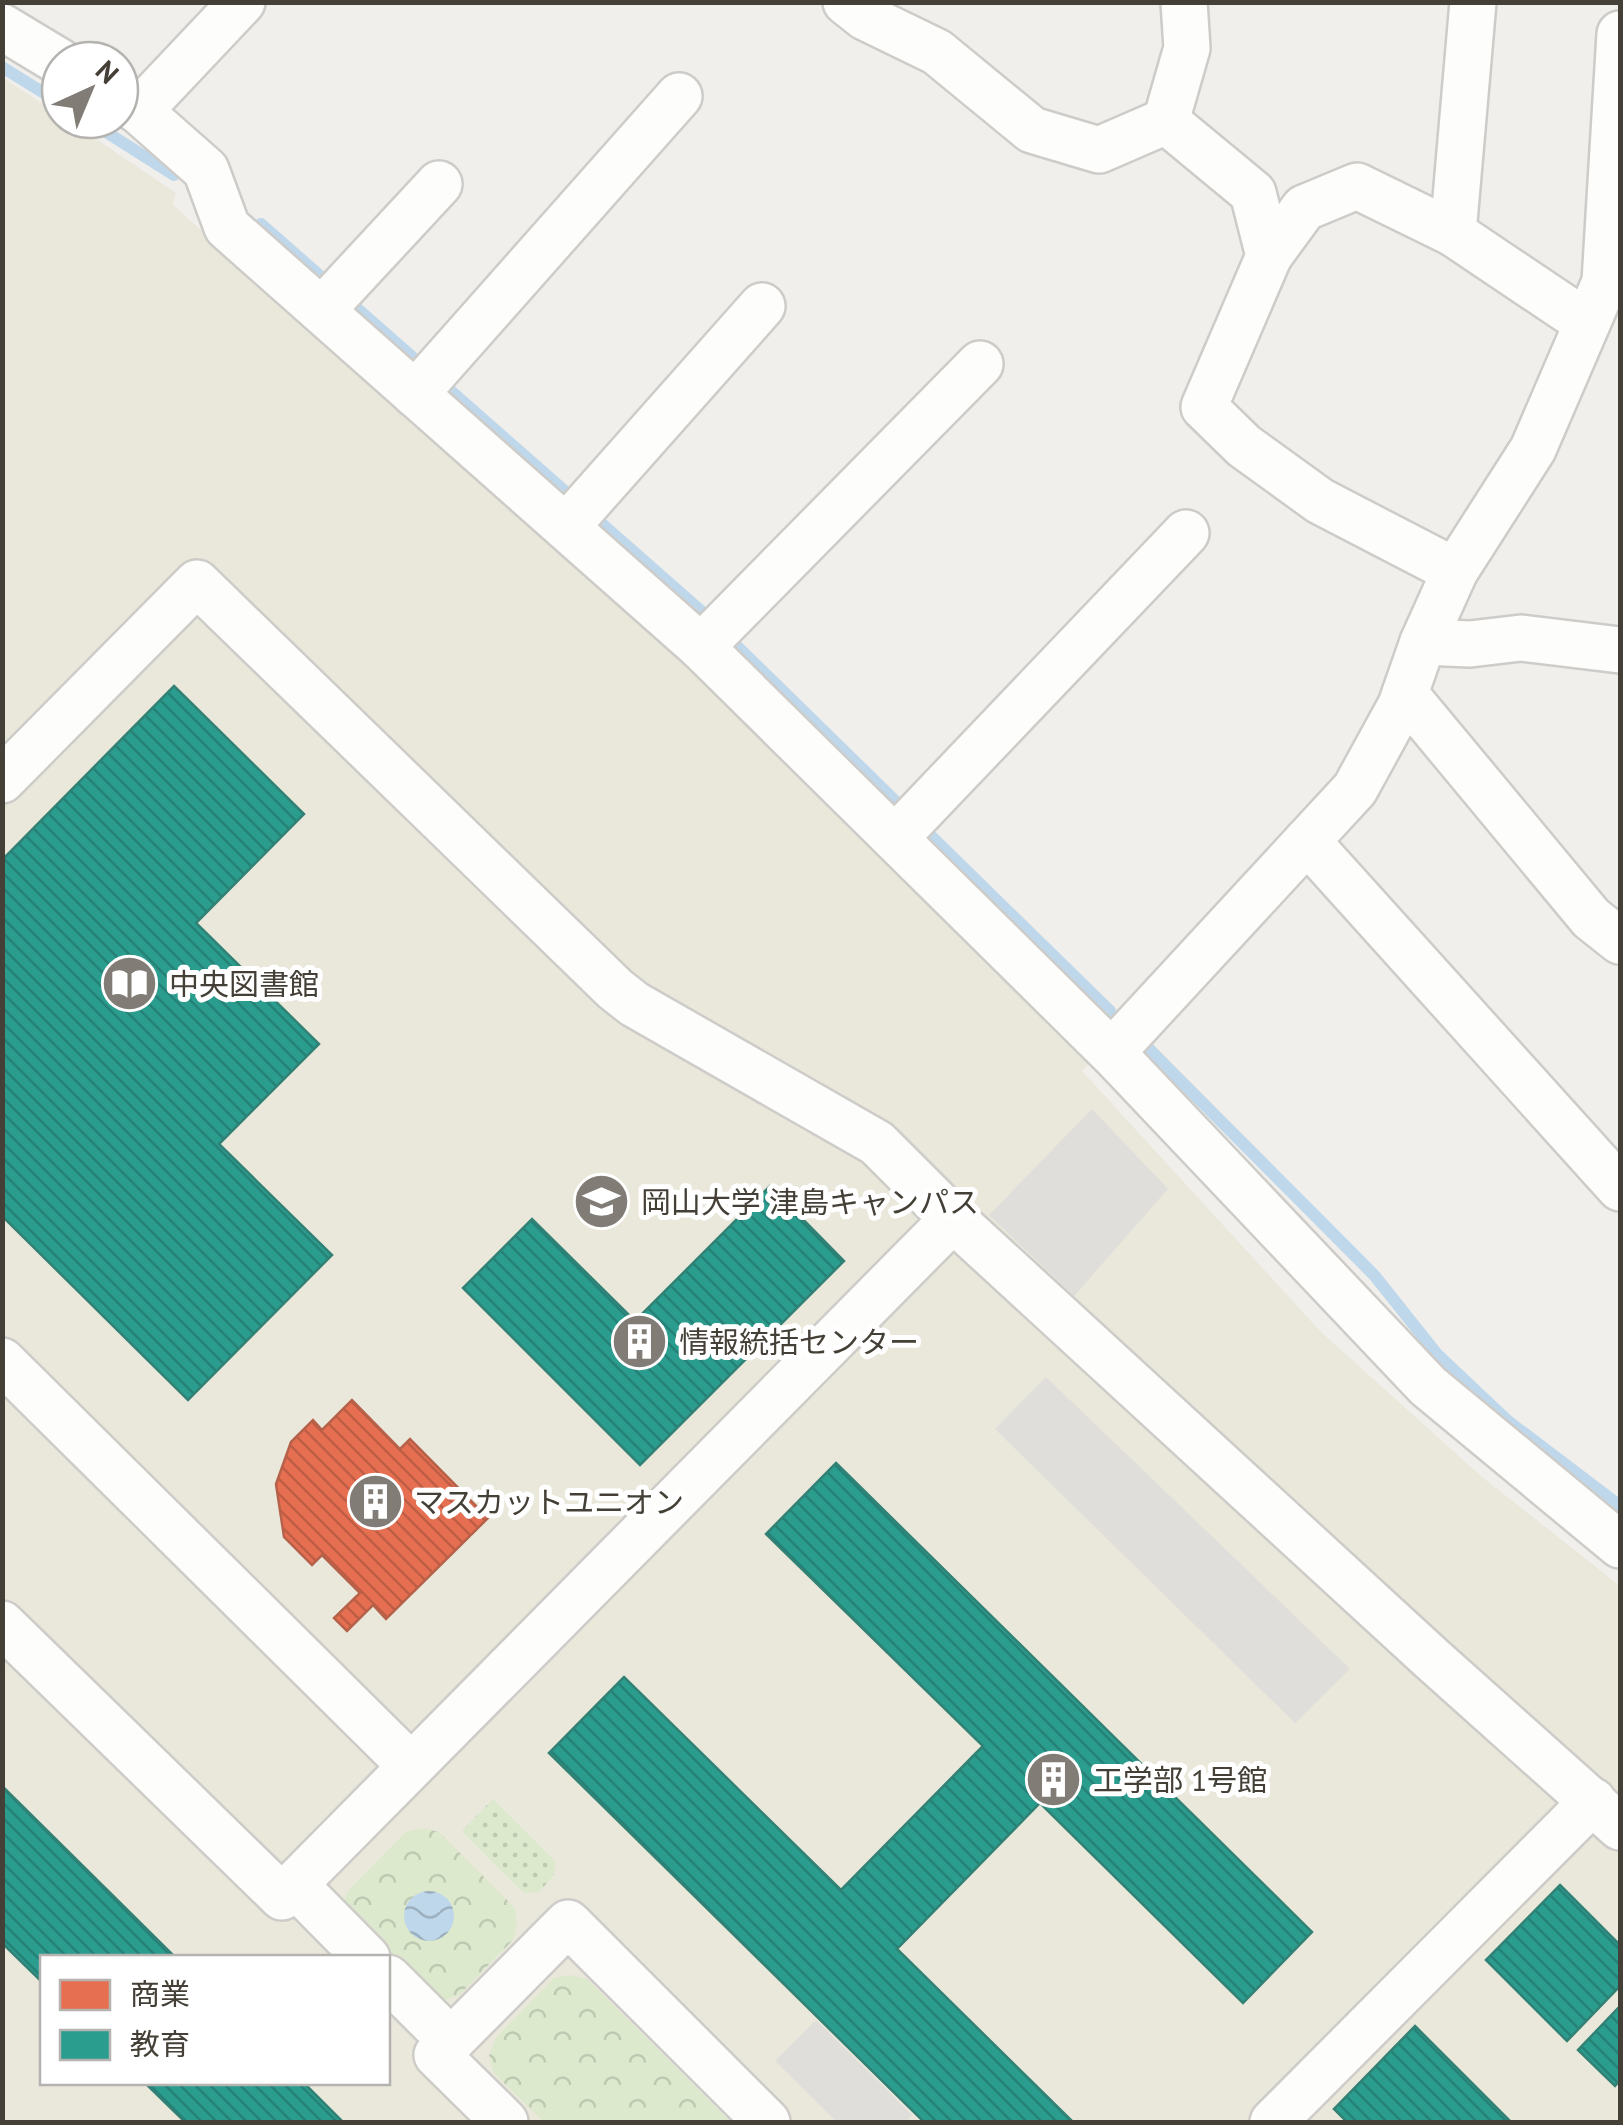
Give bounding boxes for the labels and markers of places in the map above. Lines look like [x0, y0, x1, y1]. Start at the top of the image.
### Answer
library icon: 中央図書館 [100, 953, 160, 1013]
place label: 中央図書館 [169, 964, 319, 1003]
school or university icon: 岡山大学 津島キャンパス [572, 1171, 632, 1231]
place label: 岡山大学 津島キャンパス [641, 1182, 979, 1221]
building icon: 情報統括センター [610, 1311, 670, 1371]
place label: 情報統括センター [679, 1322, 919, 1361]
building icon: マスカットユニオン [345, 1471, 405, 1531]
place label: マスカットユニオン [414, 1482, 684, 1521]
building icon: 工学部 1号館 [1024, 1749, 1084, 1809]
place label: 工学部 1号館 [1093, 1760, 1267, 1799]

